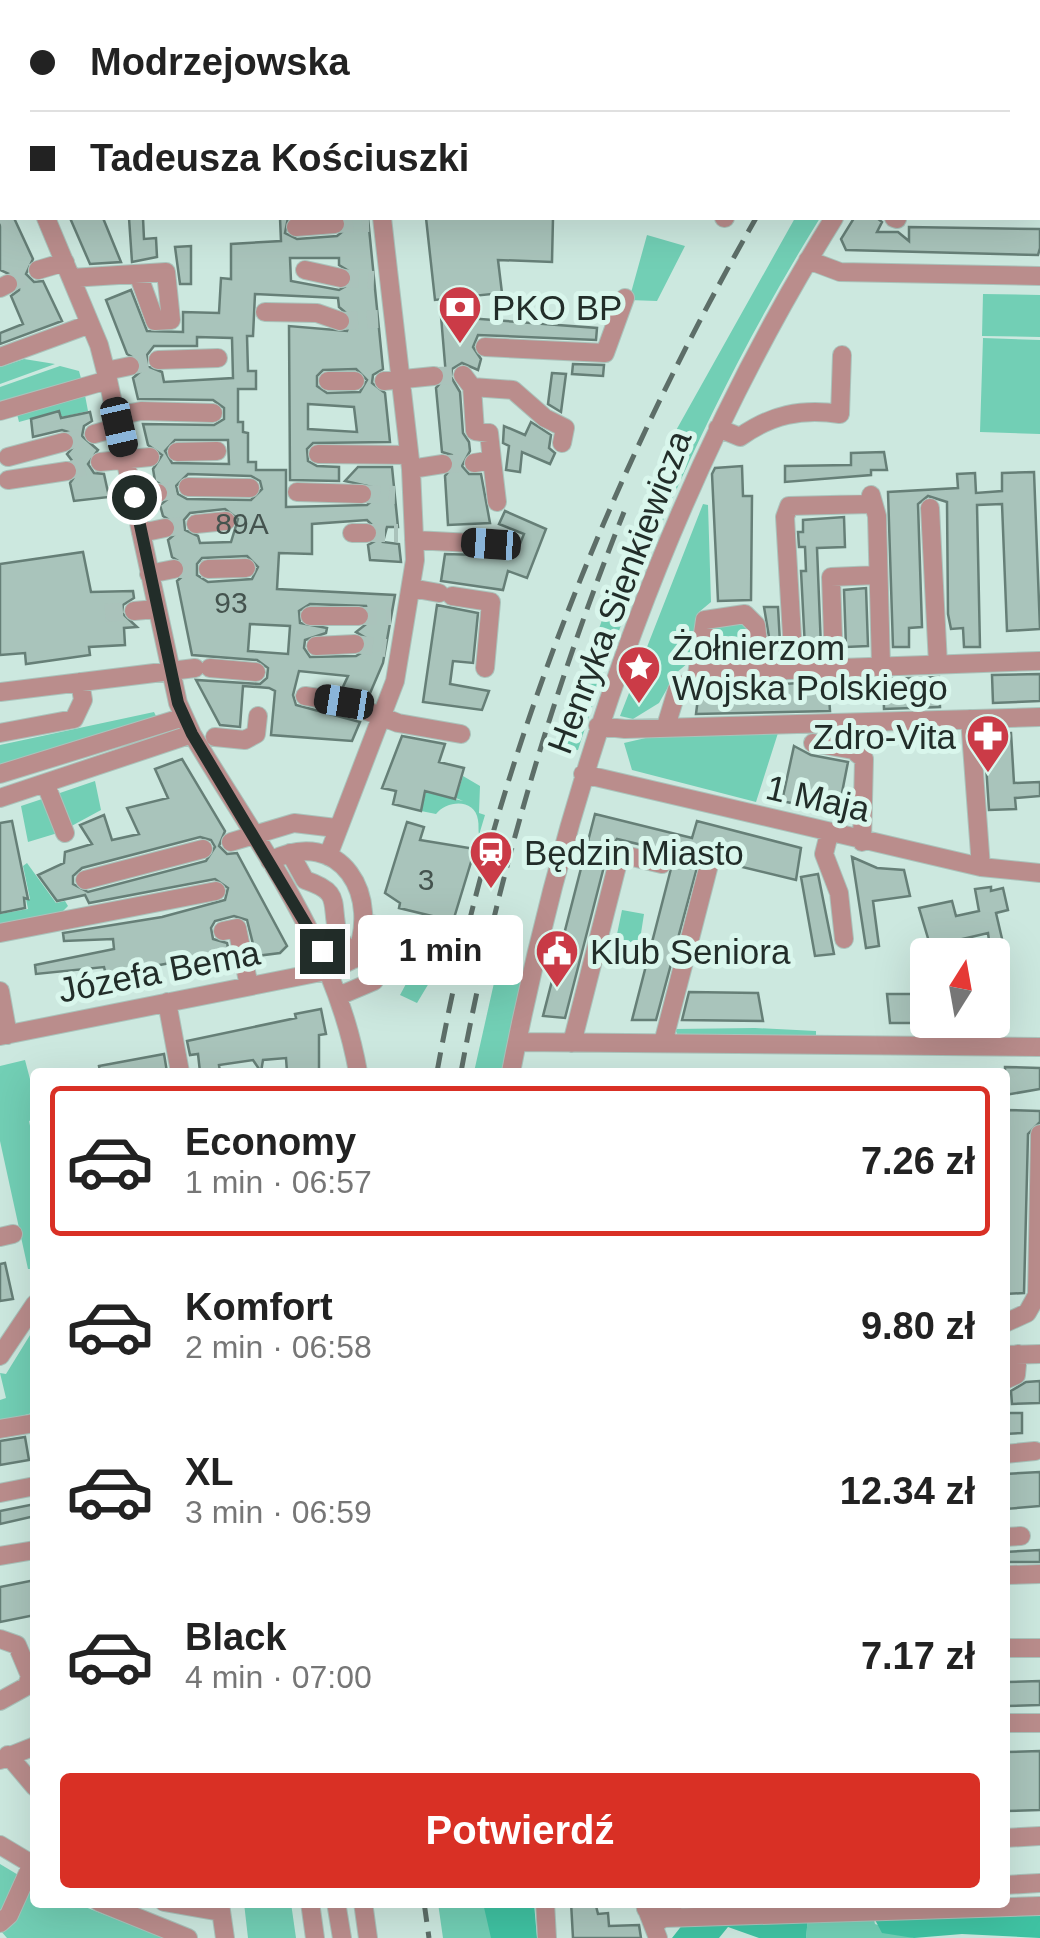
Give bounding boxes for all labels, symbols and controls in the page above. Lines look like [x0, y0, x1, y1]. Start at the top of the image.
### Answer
text: Modrzejowska [90, 41, 350, 83]
text: Tadeusza Kościuszki [90, 137, 469, 179]
bank icon: PKO BP [437, 284, 483, 345]
place label: PKO BP [492, 288, 622, 327]
car [98, 394, 140, 460]
street label: Henryka Sienkiewicza [539, 425, 699, 759]
route start [112, 475, 157, 520]
house number: 89A [215, 507, 269, 540]
car [460, 527, 522, 561]
house number: 93 [214, 586, 248, 619]
place label: Żołnierzom Wojska Polskiego [672, 628, 948, 707]
place icon: Żołnierzom Wojska Polskiego [616, 644, 662, 705]
car [312, 682, 376, 722]
pharmacy icon: Zdro-Vita [965, 713, 1011, 774]
place label: Zdro-Vita [813, 717, 957, 756]
street label: 1 Maja [762, 767, 874, 829]
station icon: Będzin Miasto [468, 829, 514, 890]
place label: Będzin Miasto [524, 833, 744, 872]
house number: 3 [418, 863, 434, 896]
callout: 1 min [357, 916, 522, 986]
public building icon: Klub Seniora [534, 928, 580, 989]
route end [300, 929, 345, 974]
street label: Józefa Bema [55, 932, 264, 1010]
text: 1 min [399, 932, 482, 968]
place label: Klub Seniora [590, 932, 791, 971]
north arrow [910, 938, 1010, 1038]
map controls [910, 938, 1010, 1038]
icon: car [65, 1116, 155, 1206]
text: Economy [185, 1121, 356, 1163]
text: 7.26 zł [861, 1140, 975, 1182]
text: 1 min · 06:57 [185, 1164, 372, 1200]
icon: car [65, 1281, 155, 1371]
text: Komfort [185, 1286, 333, 1328]
text: 9.80 zł [861, 1305, 975, 1347]
text: 2 min · 06:58 [185, 1329, 372, 1365]
icon: car [65, 1446, 155, 1536]
text: XL [185, 1451, 234, 1493]
text: 12.34 zł [840, 1470, 975, 1512]
text: 3 min · 06:59 [185, 1494, 372, 1530]
icon: car [65, 1611, 155, 1701]
text: Black [185, 1616, 286, 1658]
text: 7.17 zł [861, 1635, 975, 1677]
text: 4 min · 07:00 [185, 1659, 372, 1695]
button: Potwierdź [60, 1773, 980, 1888]

